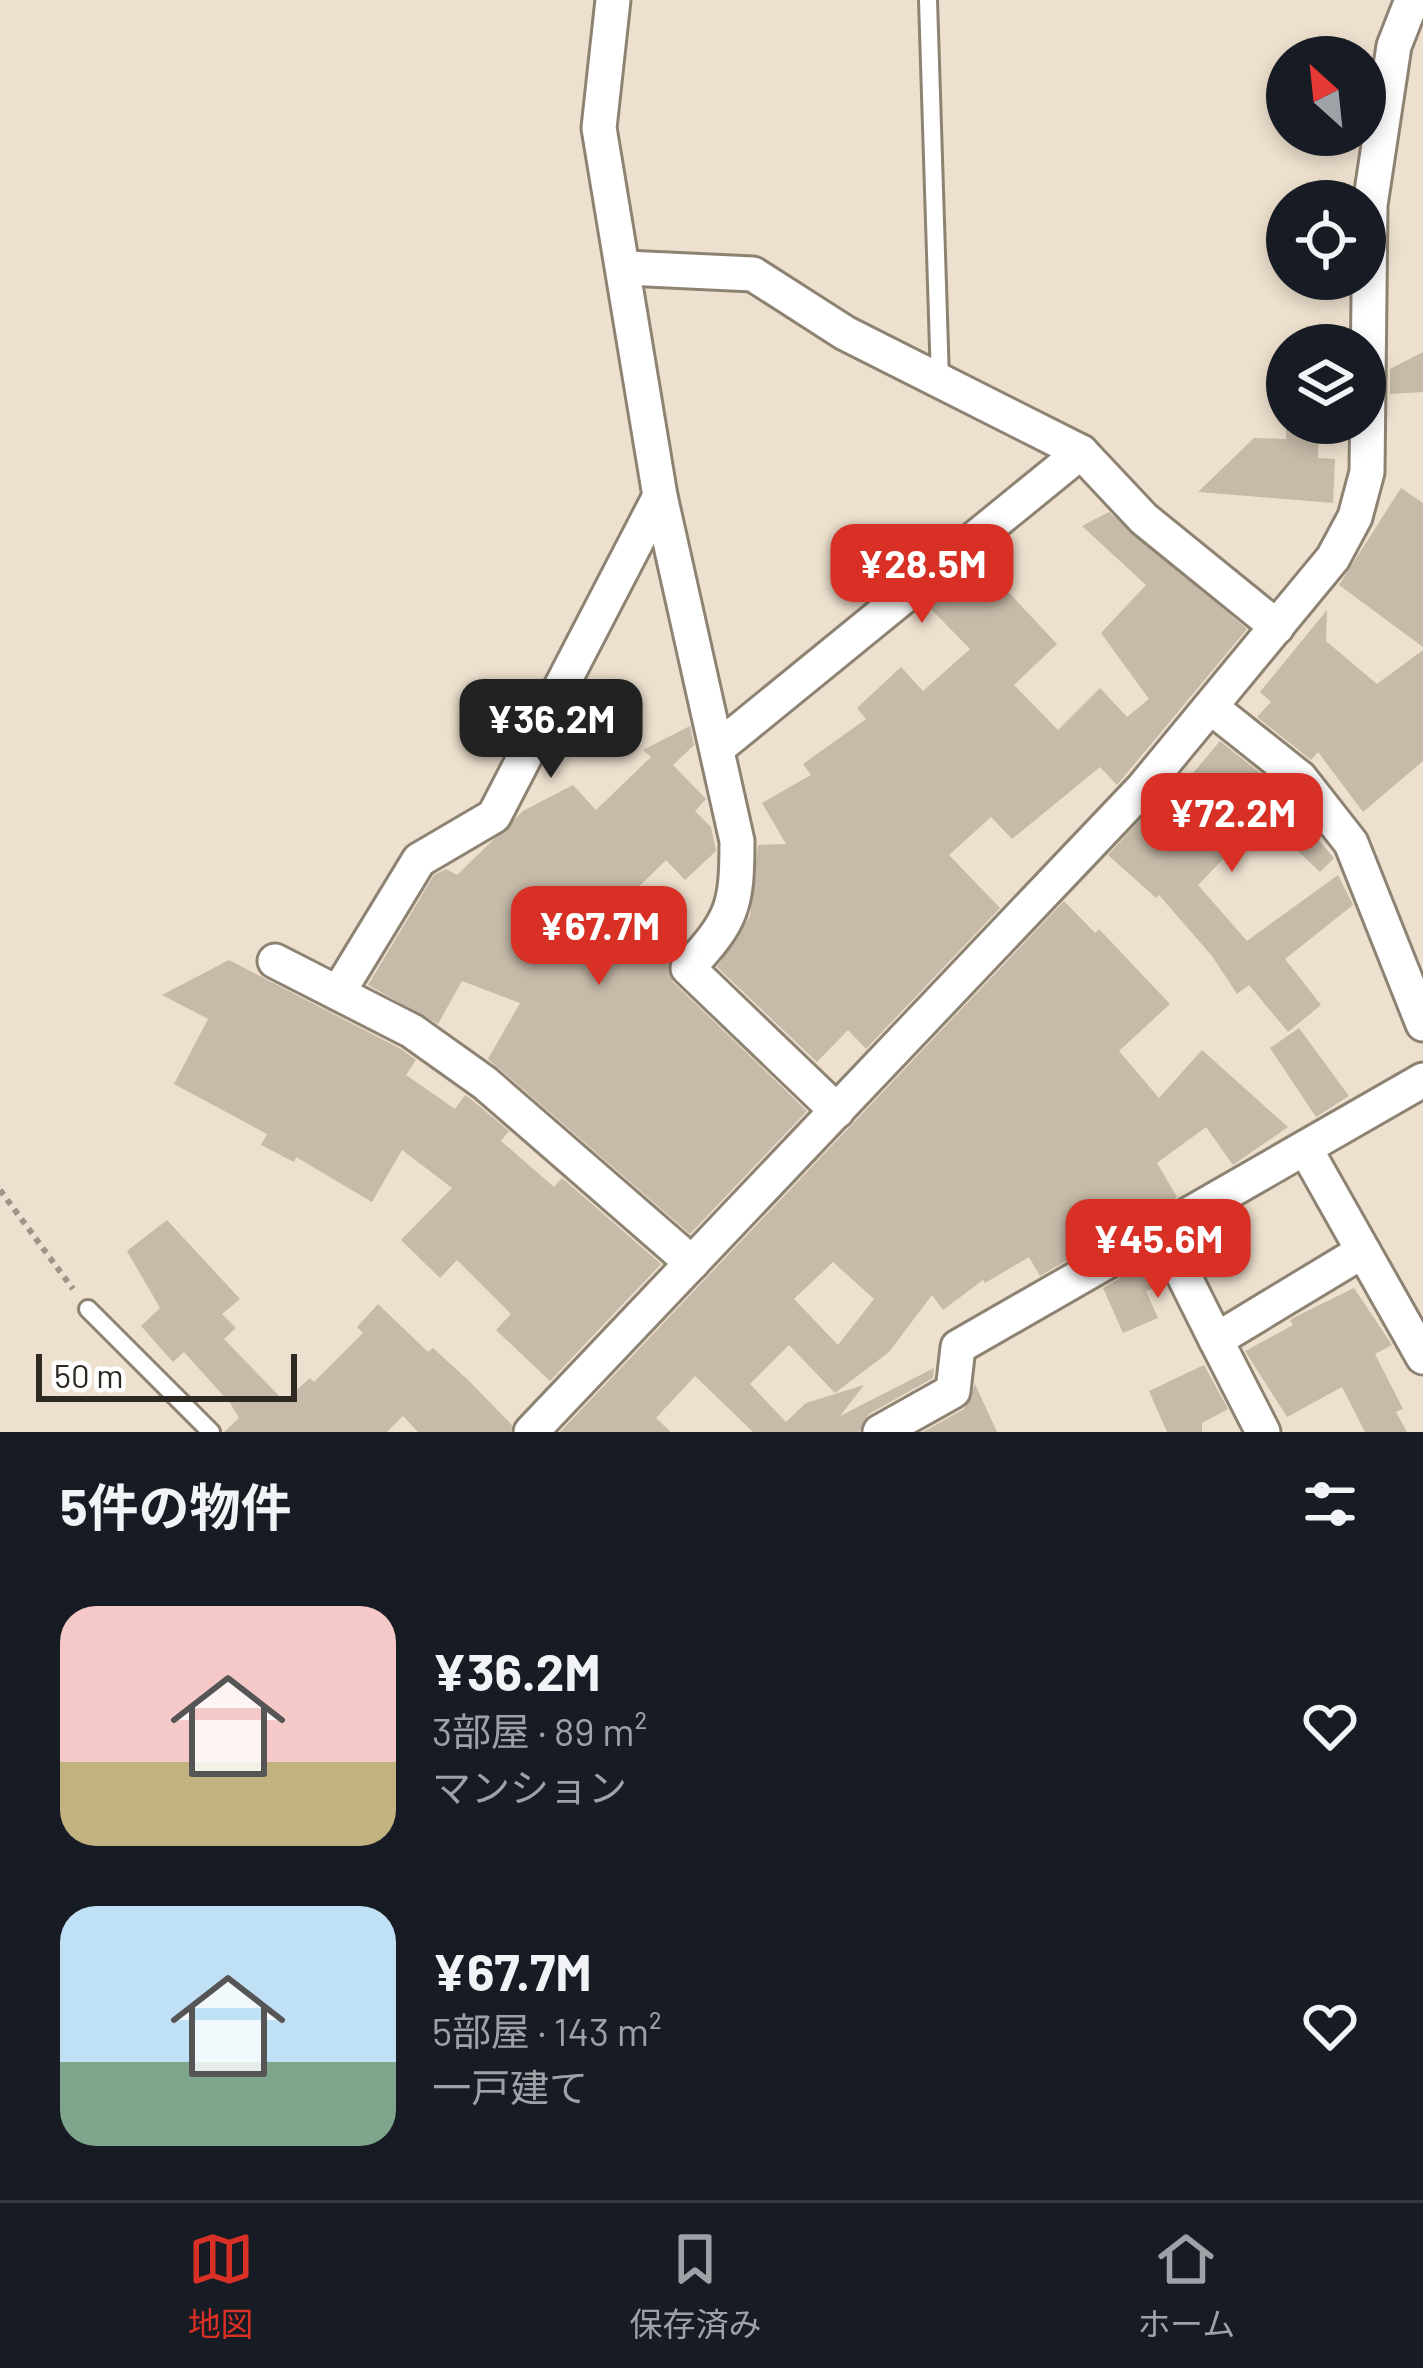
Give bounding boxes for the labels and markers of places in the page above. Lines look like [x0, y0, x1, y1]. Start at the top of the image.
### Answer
pin: ¥28.5M [824, 524, 1020, 626]
pin: ¥36.2M [453, 679, 649, 781]
pin: ¥72.2M [1134, 773, 1330, 875]
pin: ¥67.7M [501, 886, 697, 988]
pin: ¥45.6M [1060, 1199, 1256, 1301]

